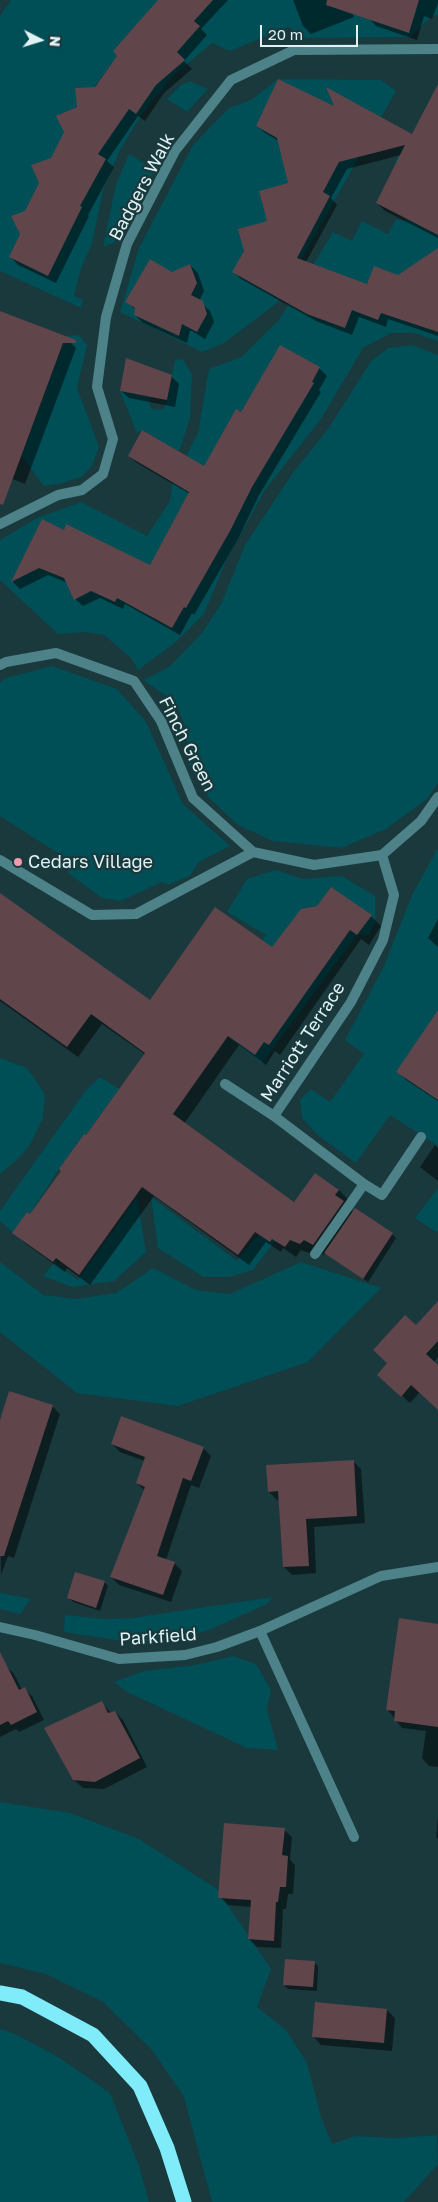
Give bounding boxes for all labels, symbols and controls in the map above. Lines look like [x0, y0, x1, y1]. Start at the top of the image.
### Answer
north arrow [15, 15, 65, 65]
scale bar [263, 15, 360, 47]
text: 20 m [268, 25, 303, 43]
text: N [47, 35, 64, 47]
street label: Badgers Walk [105, 130, 179, 244]
street label: Finch Green [154, 693, 220, 795]
place label: Cedars Village [28, 851, 153, 873]
marker: Cedars Village [12, 856, 24, 868]
street label: Marriott Terrace [256, 978, 350, 1106]
street label: Parkfield [119, 1624, 197, 1650]

